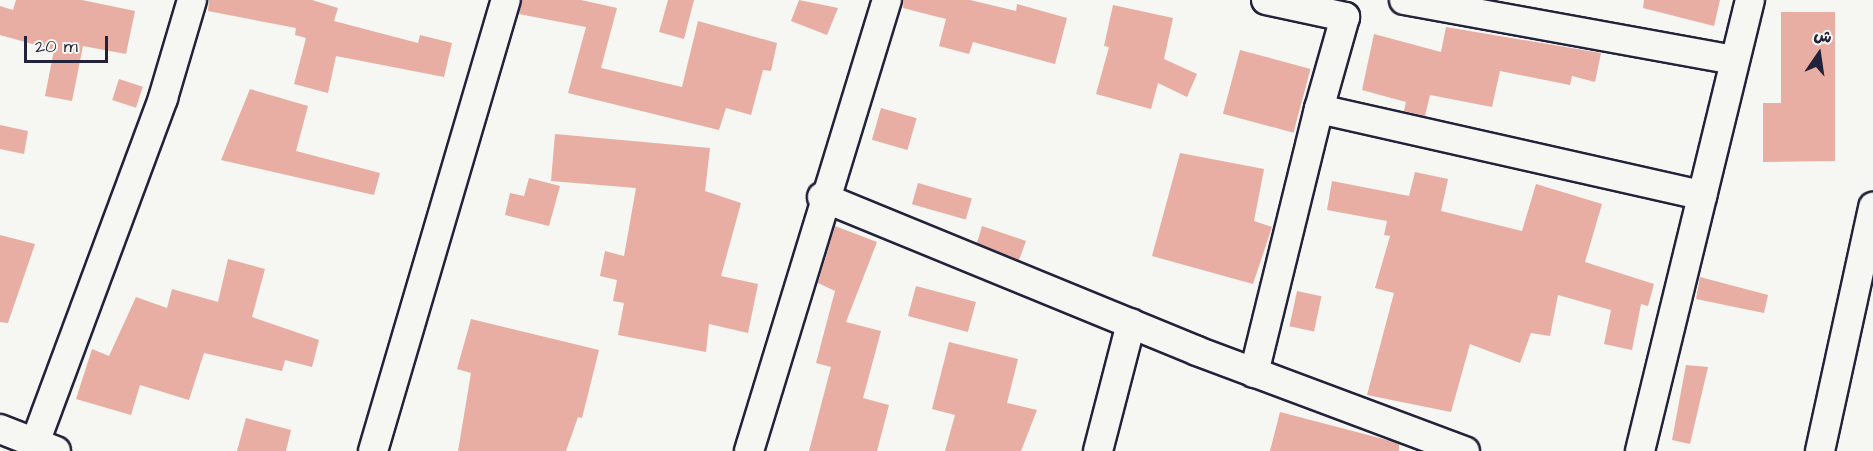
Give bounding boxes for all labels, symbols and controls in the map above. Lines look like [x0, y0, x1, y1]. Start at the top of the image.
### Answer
scale bar [27, 24, 111, 62]
north arrow [1789, 24, 1849, 84]
text: ش [1812, 24, 1834, 49]
text: 20 m [35, 34, 78, 59]

